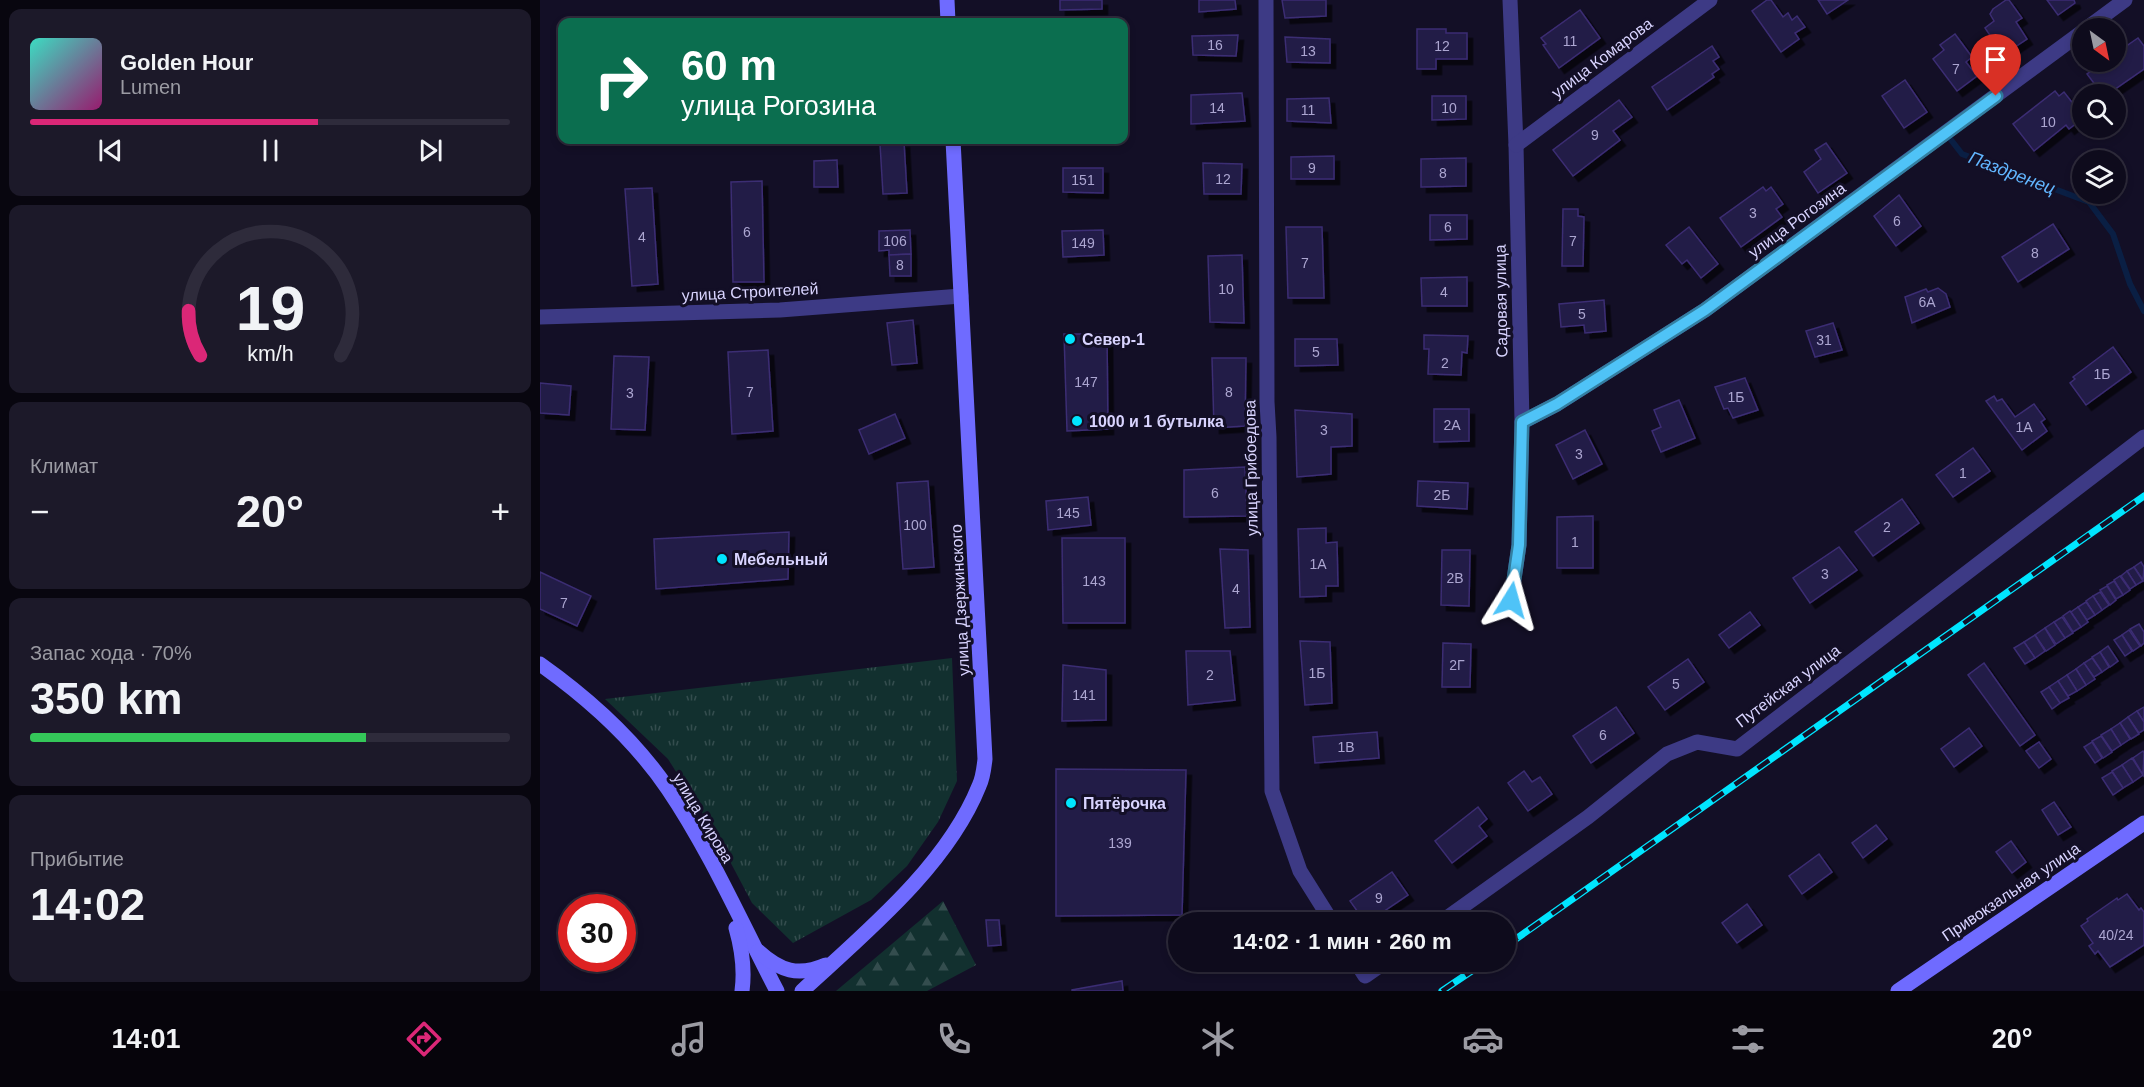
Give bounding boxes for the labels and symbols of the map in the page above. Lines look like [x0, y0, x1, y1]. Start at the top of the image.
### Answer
street label: улица Комарова [1548, 15, 1656, 101]
north arrow [2072, 18, 2126, 72]
house number: 11 [1563, 33, 1577, 49]
pin [1970, 34, 2021, 96]
house number: 16 [1207, 37, 1223, 53]
house number: 12 [1434, 38, 1450, 54]
house number: 13 [1300, 43, 1316, 59]
house number: 7 [1952, 61, 1960, 77]
house number: 14 [1209, 100, 1225, 116]
house number: 10 [1441, 100, 1457, 116]
house number: 11 [1301, 102, 1315, 118]
house number: 10 [2040, 114, 2056, 130]
house number: 9 [1591, 127, 1599, 143]
water label: Паздренец [1966, 147, 2058, 199]
house number: 9 [1308, 160, 1316, 176]
house number: 8 [1439, 165, 1447, 181]
house number: 12 [1215, 171, 1231, 187]
house number: 151 [1071, 172, 1095, 188]
street label: улица Рогозина [1745, 179, 1849, 261]
house number: 3 [1749, 205, 1757, 221]
house number: 6 [1893, 213, 1901, 229]
house number: 6 [1444, 219, 1452, 235]
house number: 6 [743, 224, 751, 240]
house number: 4 [638, 229, 646, 245]
house number: 106 [883, 233, 907, 249]
house number: 7 [1569, 233, 1577, 249]
house number: 149 [1071, 235, 1095, 251]
street label: Садовая улица [1492, 244, 1510, 358]
house number: 8 [2031, 245, 2039, 261]
house number: 7 [1301, 255, 1309, 271]
house number: 8 [896, 257, 904, 273]
street label: улица Строителей [681, 280, 819, 304]
house number: 10 [1218, 281, 1234, 297]
house number: 4 [1440, 284, 1448, 300]
house number: 6А [1918, 294, 1936, 310]
house number: 5 [1578, 306, 1586, 322]
place label: Север-1 [1082, 331, 1145, 348]
marker: Север-1 [1063, 332, 1077, 346]
house number: 31 [1816, 332, 1832, 348]
house number: 5 [1312, 344, 1320, 360]
house number: 2 [1441, 355, 1449, 371]
house number: 1Б [2094, 366, 2110, 382]
house number: 147 [1074, 374, 1098, 390]
house number: 7 [746, 384, 754, 400]
house number: 8 [1225, 384, 1233, 400]
house number: 3 [626, 385, 634, 401]
house number: 1Б [1728, 389, 1744, 405]
street label: улица Грибоедова [1241, 400, 1261, 536]
place label: 1000 и 1 бутылка [1089, 413, 1224, 430]
marker: 1000 и 1 бутылка [1070, 414, 1084, 428]
house number: 2А [1443, 417, 1461, 433]
house number: 1А [2015, 419, 2033, 435]
house number: 3 [1320, 422, 1328, 438]
house number: 3 [1575, 446, 1583, 462]
house number: 1 [1959, 465, 1967, 481]
house number: 6 [1211, 485, 1219, 501]
house number: 2Б [1434, 487, 1450, 503]
house number: 145 [1056, 505, 1080, 521]
house number: 100 [903, 517, 927, 533]
house number: 2 [1883, 519, 1891, 535]
street label: улица Дзержинского [948, 524, 972, 676]
house number: 1 [1571, 534, 1579, 550]
place label: Мебельный [734, 551, 828, 568]
marker: Мебельный [715, 552, 729, 566]
house number: 1А [1309, 556, 1327, 572]
house number: 3 [1821, 566, 1829, 582]
position arrow [1479, 568, 1543, 632]
house number: 2В [1446, 570, 1464, 586]
house number: 143 [1082, 573, 1106, 589]
house number: 4 [1232, 581, 1240, 597]
house number: 7 [560, 595, 568, 611]
street label: Путейская улица [1733, 641, 1843, 731]
house number: 2Г [1449, 657, 1465, 673]
house number: 1Б [1309, 665, 1325, 681]
house number: 2 [1206, 667, 1214, 683]
house number: 5 [1672, 676, 1680, 692]
house number: 141 [1072, 687, 1096, 703]
house number: 6 [1599, 727, 1607, 743]
house number: 1В [1337, 739, 1355, 755]
street label: улица Кирова [670, 770, 737, 866]
place label: Пятёрочка [1083, 795, 1166, 812]
marker: Пятёрочка [1064, 796, 1078, 810]
house number: 139 [1108, 835, 1132, 851]
street label: Привокзальная улица [1939, 839, 2083, 944]
house number: 9 [1375, 890, 1383, 906]
speed limit sign: 30 [558, 894, 636, 972]
house number: 40/24 [2098, 927, 2134, 943]

